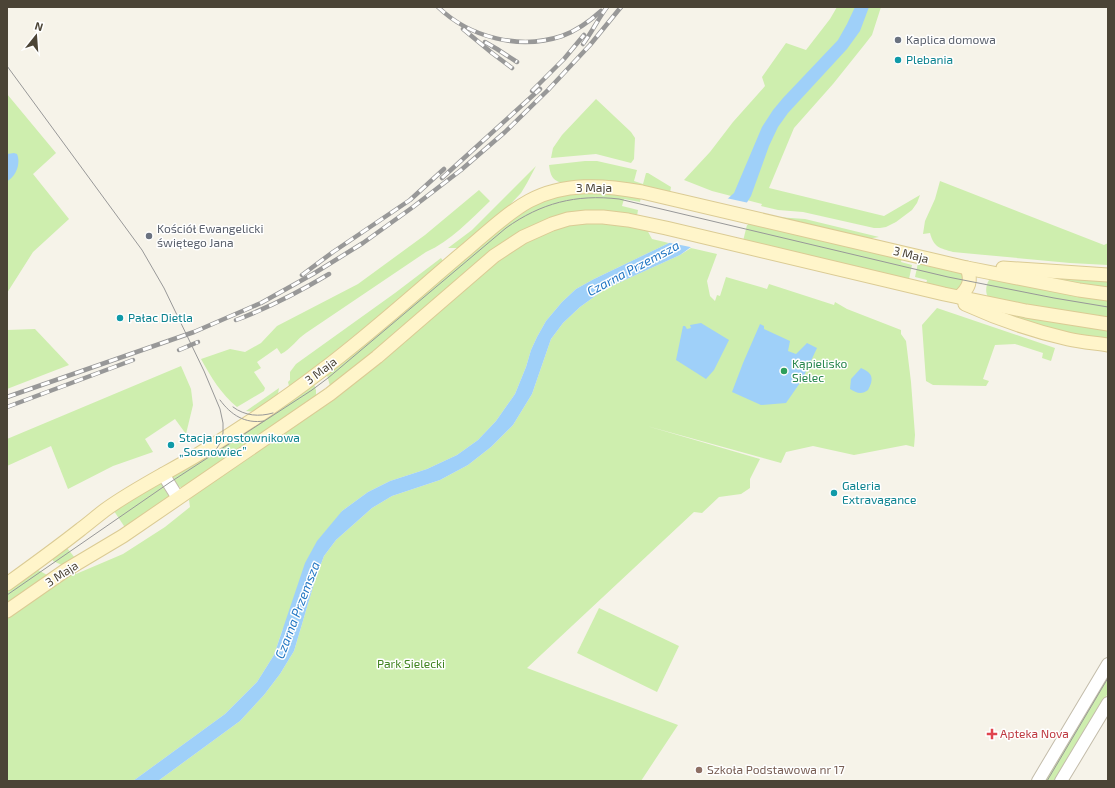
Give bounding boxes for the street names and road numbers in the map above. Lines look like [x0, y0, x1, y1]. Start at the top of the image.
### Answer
street label: 3 Maja [576, 180, 612, 195]
street label: 3 Maja [892, 243, 930, 266]
street label: 3 Maja [302, 354, 340, 387]
street label: 3 Maja [43, 557, 81, 590]

